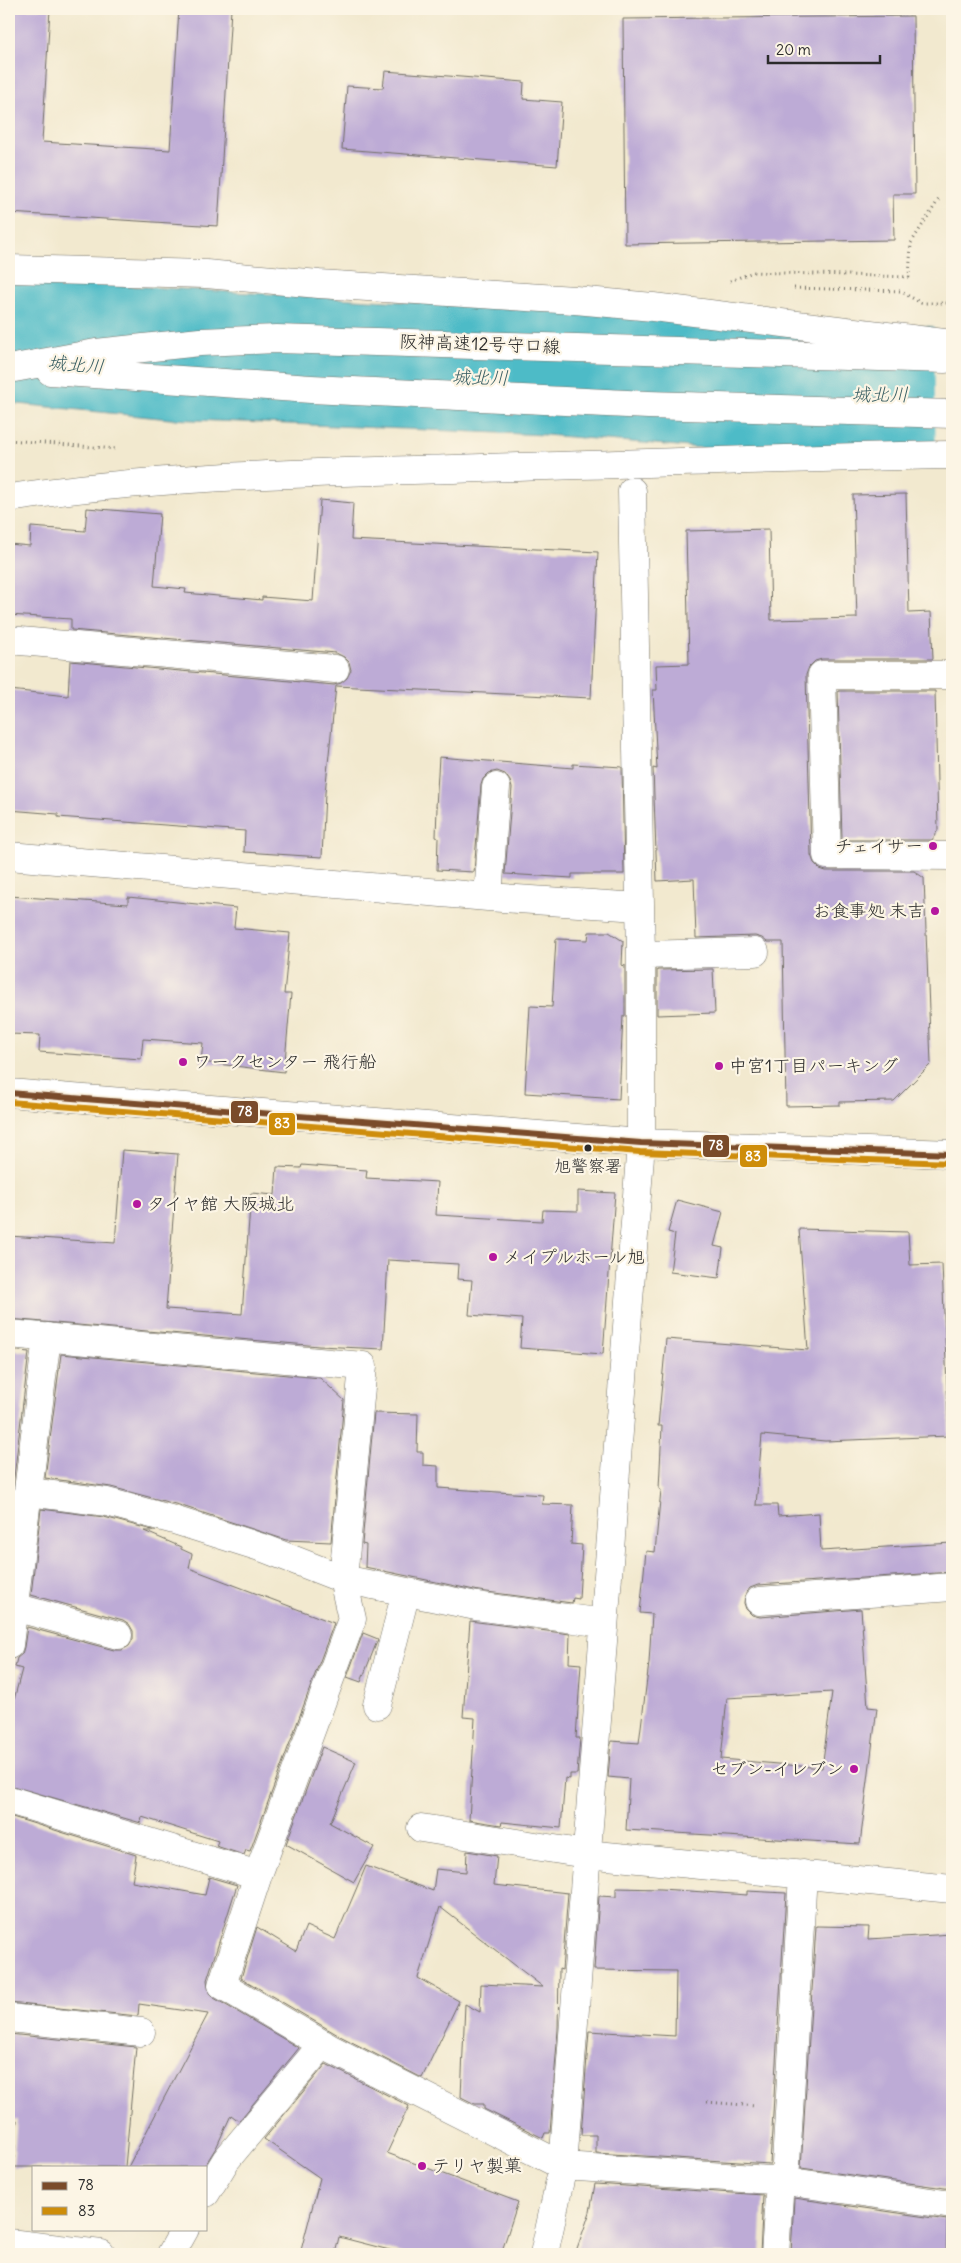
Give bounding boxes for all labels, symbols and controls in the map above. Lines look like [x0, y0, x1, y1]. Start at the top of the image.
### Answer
scale bar [768, 32, 881, 64]
text: 20 m [776, 40, 811, 59]
street label: 阪神高速12号守口線 [399, 329, 561, 358]
water label: 城北川 [47, 350, 105, 378]
water label: 城北川 [451, 365, 509, 389]
water label: 城北川 [851, 382, 909, 406]
place label: チェイサー [835, 834, 923, 857]
marker: チェイサー [927, 840, 939, 852]
place label: お食事処 末吉 [813, 899, 925, 922]
marker: お食事処 末吉 [929, 905, 941, 917]
place label: ワークセンター 飛行船 [193, 1050, 377, 1073]
place label: 中宮1丁目パーキング [729, 1054, 898, 1077]
marker: ワークセンター 飛行船 [177, 1056, 189, 1068]
marker: 中宮1丁目パーキング [713, 1060, 725, 1072]
line badge: 78 [230, 1100, 259, 1124]
text: 78 [238, 1102, 252, 1120]
line badge: 83 [268, 1112, 296, 1136]
text: 83 [274, 1114, 290, 1132]
line badge: 78 [702, 1134, 730, 1158]
text: 78 [709, 1136, 723, 1154]
marker: 旭警察署 [583, 1143, 593, 1153]
line badge: 83 [739, 1144, 768, 1168]
text: 83 [745, 1147, 761, 1165]
place label: 旭警察署 [554, 1155, 622, 1177]
place label: タイヤ館 大阪城北 [147, 1192, 295, 1215]
marker: タイヤ館 大阪城北 [131, 1198, 143, 1210]
place label: メイプルホール旭 [503, 1245, 645, 1268]
marker: メイプルホール旭 [487, 1251, 499, 1263]
place label: セブン-イレブン [710, 1757, 844, 1780]
marker: セブン-イレブン [848, 1763, 860, 1775]
place label: テリヤ製菓 [432, 2154, 522, 2177]
marker: テリヤ製菓 [416, 2160, 428, 2172]
legend [32, 2166, 208, 2230]
text: 78 [78, 2175, 94, 2194]
text: 83 [78, 2201, 95, 2220]

